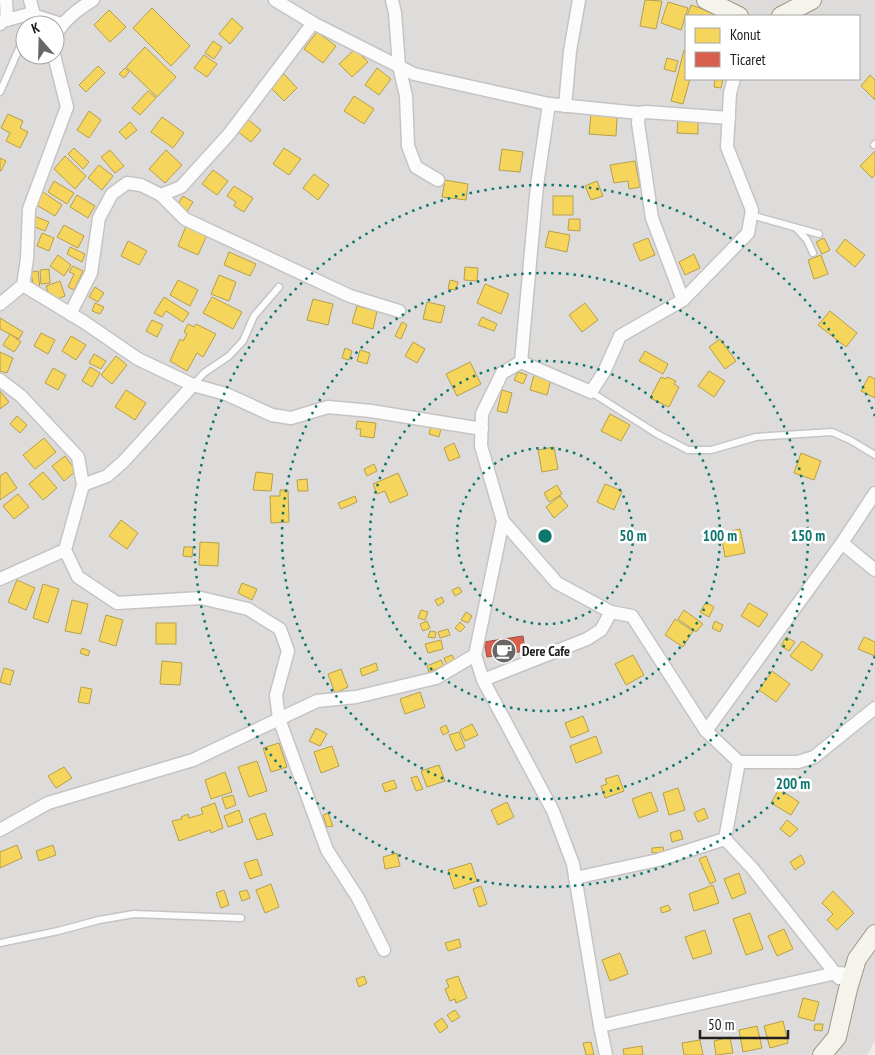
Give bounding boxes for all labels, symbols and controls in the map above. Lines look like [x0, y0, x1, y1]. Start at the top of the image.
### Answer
north arrow [15, 15, 65, 65]
legend [685, 15, 860, 80]
text: K [29, 18, 43, 37]
text: Konut [730, 25, 761, 44]
text: Ticaret [730, 50, 766, 69]
text: 50 m [619, 526, 647, 545]
text: 100 m [703, 526, 737, 545]
text: 150 m [791, 526, 825, 545]
centre of rings [536, 527, 554, 545]
cafe icon: Dere Cafe [491, 638, 517, 664]
place label: Dere Cafe [522, 642, 570, 660]
text: 200 m [776, 774, 810, 793]
scale bar [700, 1008, 788, 1040]
text: 50 m [708, 1015, 734, 1034]

